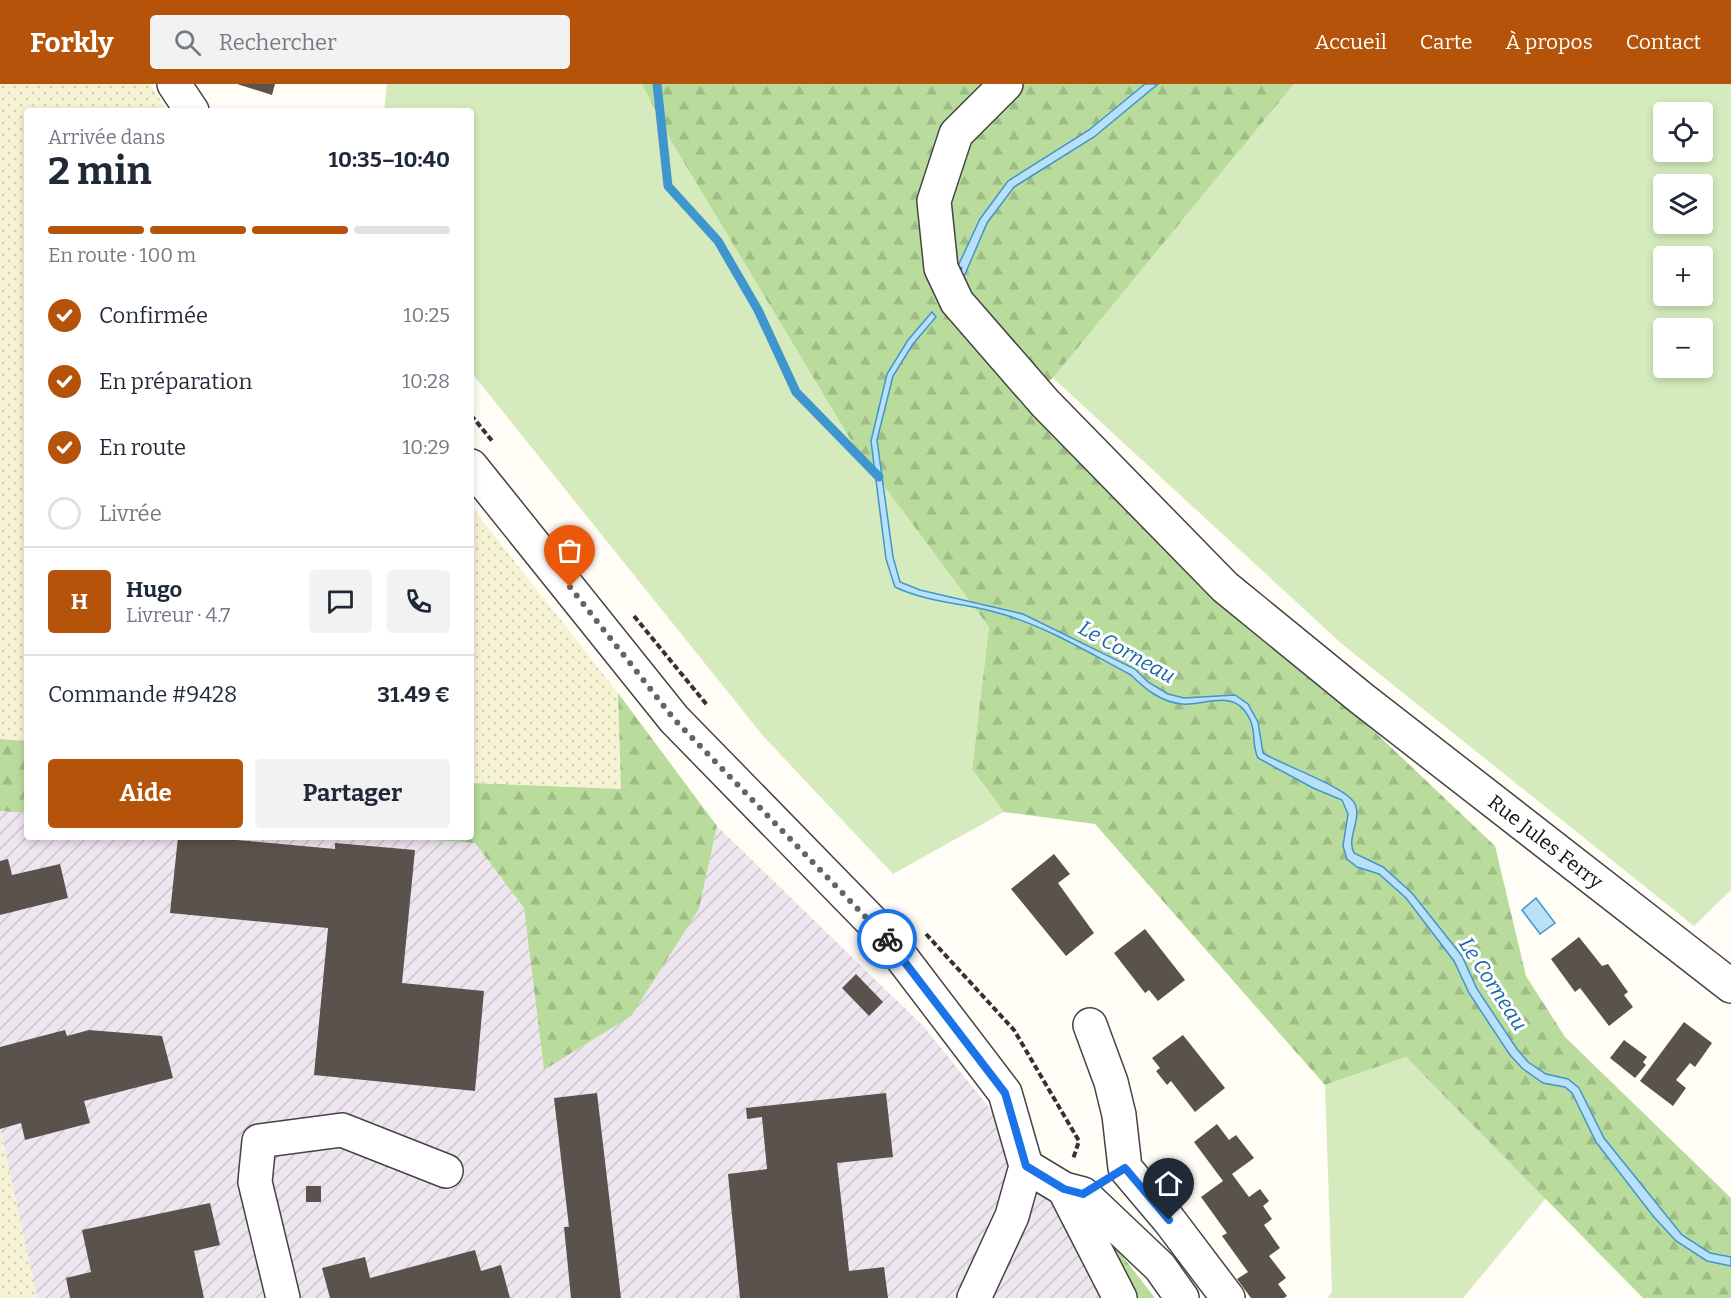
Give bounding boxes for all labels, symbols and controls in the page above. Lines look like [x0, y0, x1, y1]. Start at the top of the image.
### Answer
search box [150, 15, 570, 69]
text: Forkly [30, 26, 114, 59]
icon: search [171, 26, 204, 59]
text: Rechercher [219, 29, 337, 56]
text: Accueil [1315, 29, 1387, 55]
text: Carte [1420, 29, 1473, 55]
text: À propos [1506, 29, 1593, 55]
text: Contact [1626, 29, 1701, 55]
map controls [1653, 102, 1713, 378]
button: locate [1653, 102, 1713, 162]
text: Arrivée dans [48, 125, 165, 149]
text: 10:35–10:40 [328, 146, 450, 173]
text: 2 min [48, 148, 152, 194]
button: layers [1653, 174, 1713, 234]
text: En route · 100 m [48, 243, 196, 267]
button: + [1653, 246, 1713, 306]
icon: check [48, 299, 81, 332]
text: Confirmée [99, 302, 208, 329]
text: 10:25 [403, 303, 450, 327]
button: − [1653, 318, 1713, 378]
icon: check [48, 365, 81, 398]
text: En préparation [99, 368, 252, 395]
text: 10:28 [402, 369, 450, 393]
icon: check [48, 431, 81, 464]
text: En route [99, 434, 186, 461]
text: 10:29 [402, 435, 450, 459]
text: Livrée [99, 500, 162, 527]
pin [544, 525, 595, 587]
icon: bag [553, 534, 586, 567]
button: chat [309, 570, 372, 633]
button: phone [387, 570, 450, 633]
text: Hugo [126, 576, 182, 603]
text: H [71, 588, 88, 615]
text: Livreur · 4.7 [126, 603, 230, 627]
water label: Le Corneau [1074, 615, 1180, 689]
text: Commande #9428 [48, 681, 237, 708]
text: 31.49 € [377, 681, 450, 708]
button: Aide [48, 759, 243, 828]
button: Partager [255, 759, 450, 828]
street label: Rue Jules Ferry [1483, 790, 1608, 894]
courier [857, 909, 917, 969]
icon: bike [871, 923, 904, 956]
water label: Le Corneau [1453, 932, 1533, 1036]
pin [1143, 1158, 1194, 1220]
icon: home [1152, 1167, 1185, 1200]

